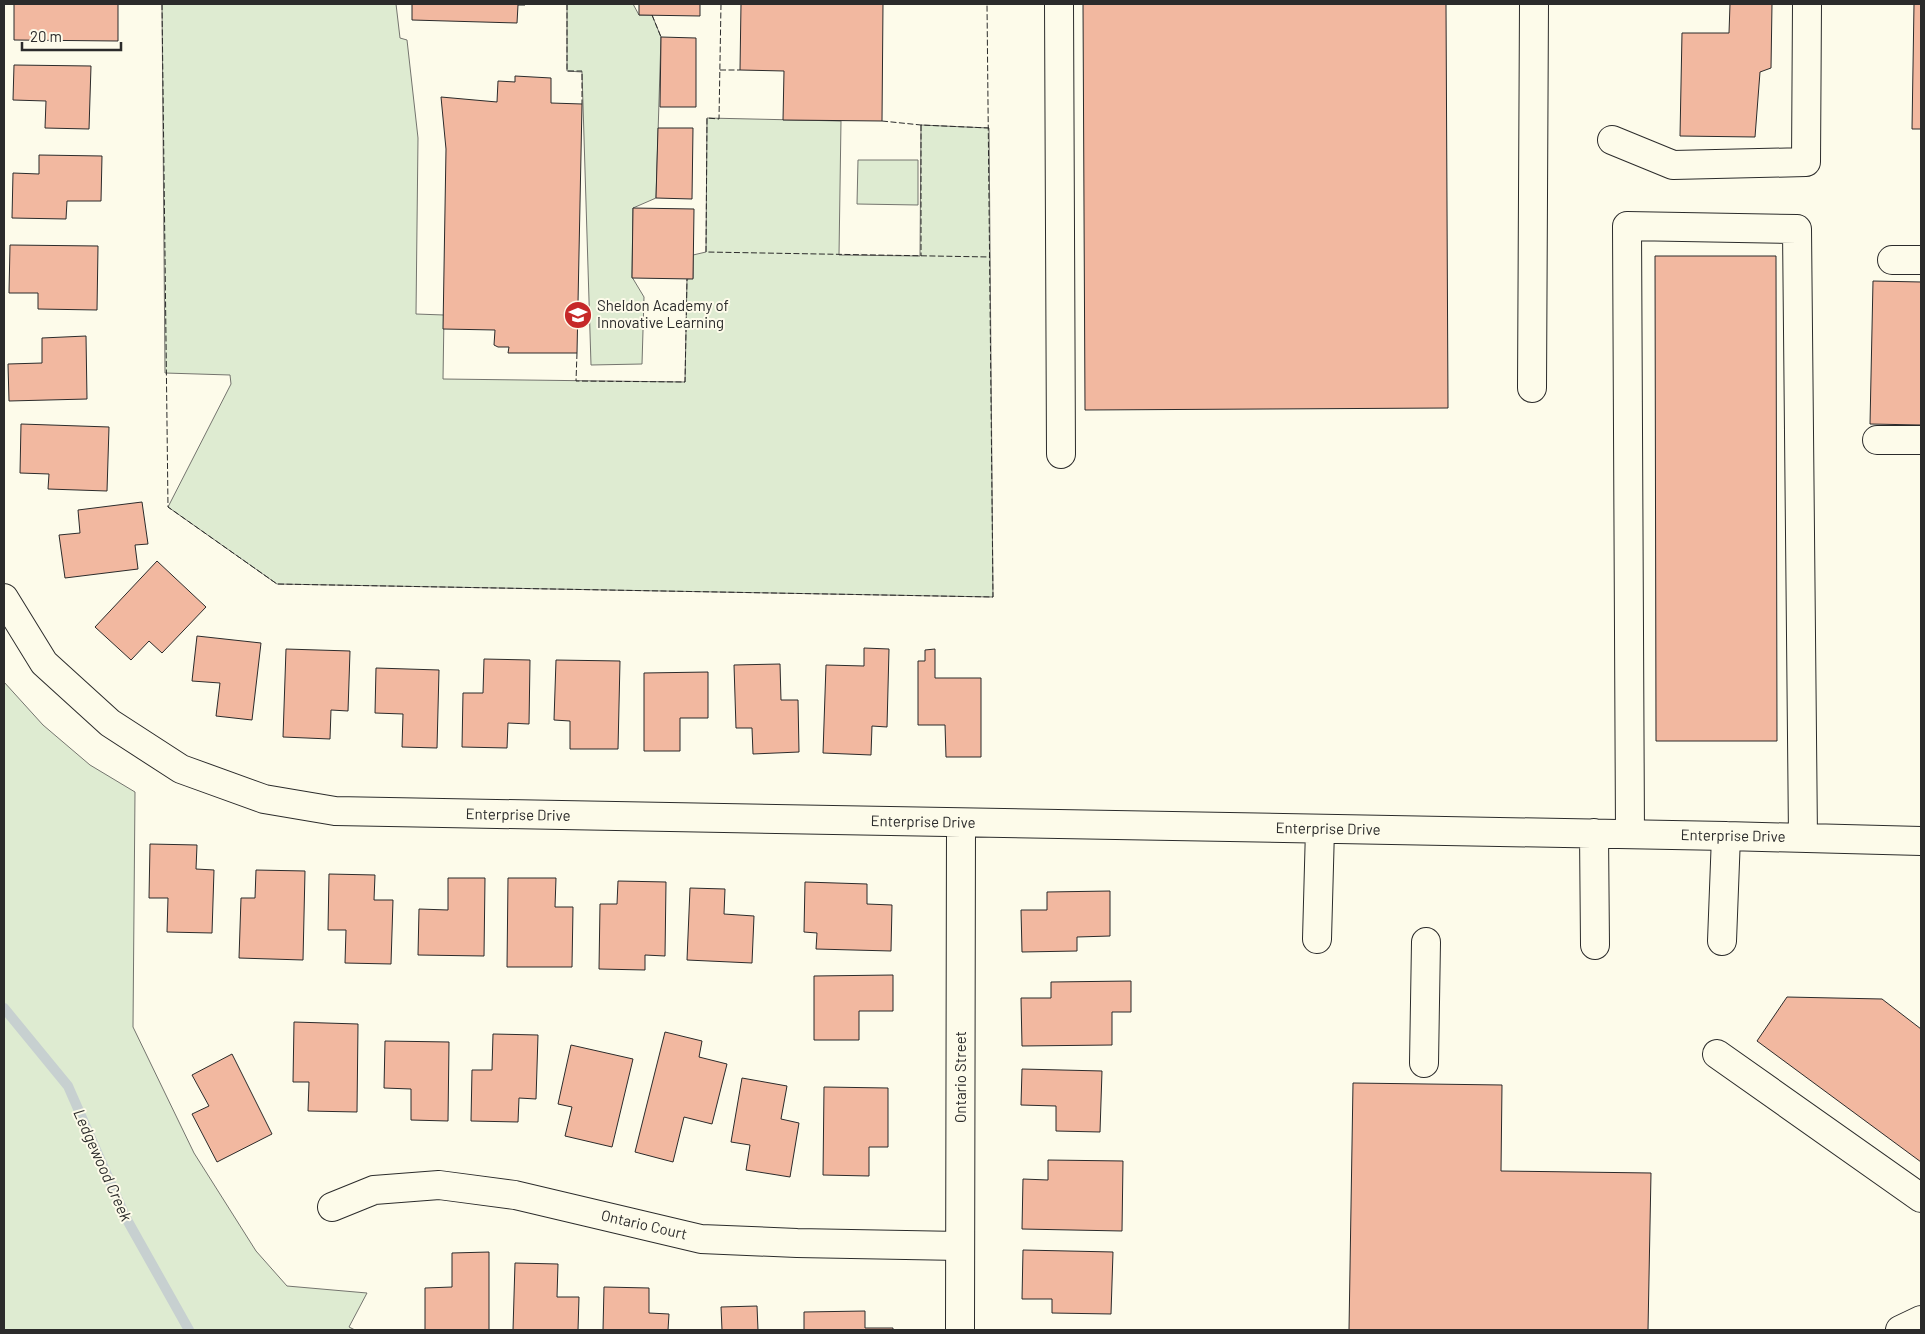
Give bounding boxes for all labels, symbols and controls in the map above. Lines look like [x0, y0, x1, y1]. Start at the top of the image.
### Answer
scale bar [22, 20, 121, 52]
text: 20 m [30, 27, 62, 45]
place label: Sheldon Academy of Innovative Learning [597, 296, 729, 331]
school or university icon: Sheldon Academy of Innovative Learning [563, 300, 593, 330]
street label: Enterprise Drive [465, 804, 571, 824]
street label: Enterprise Drive [870, 811, 976, 831]
street label: Enterprise Drive [1275, 818, 1381, 838]
street label: Enterprise Drive [1680, 825, 1786, 845]
street label: Ontario Street [951, 1031, 969, 1123]
water label: Ledgewood Creek [70, 1106, 137, 1224]
street label: Ontario Court [600, 1205, 689, 1243]

